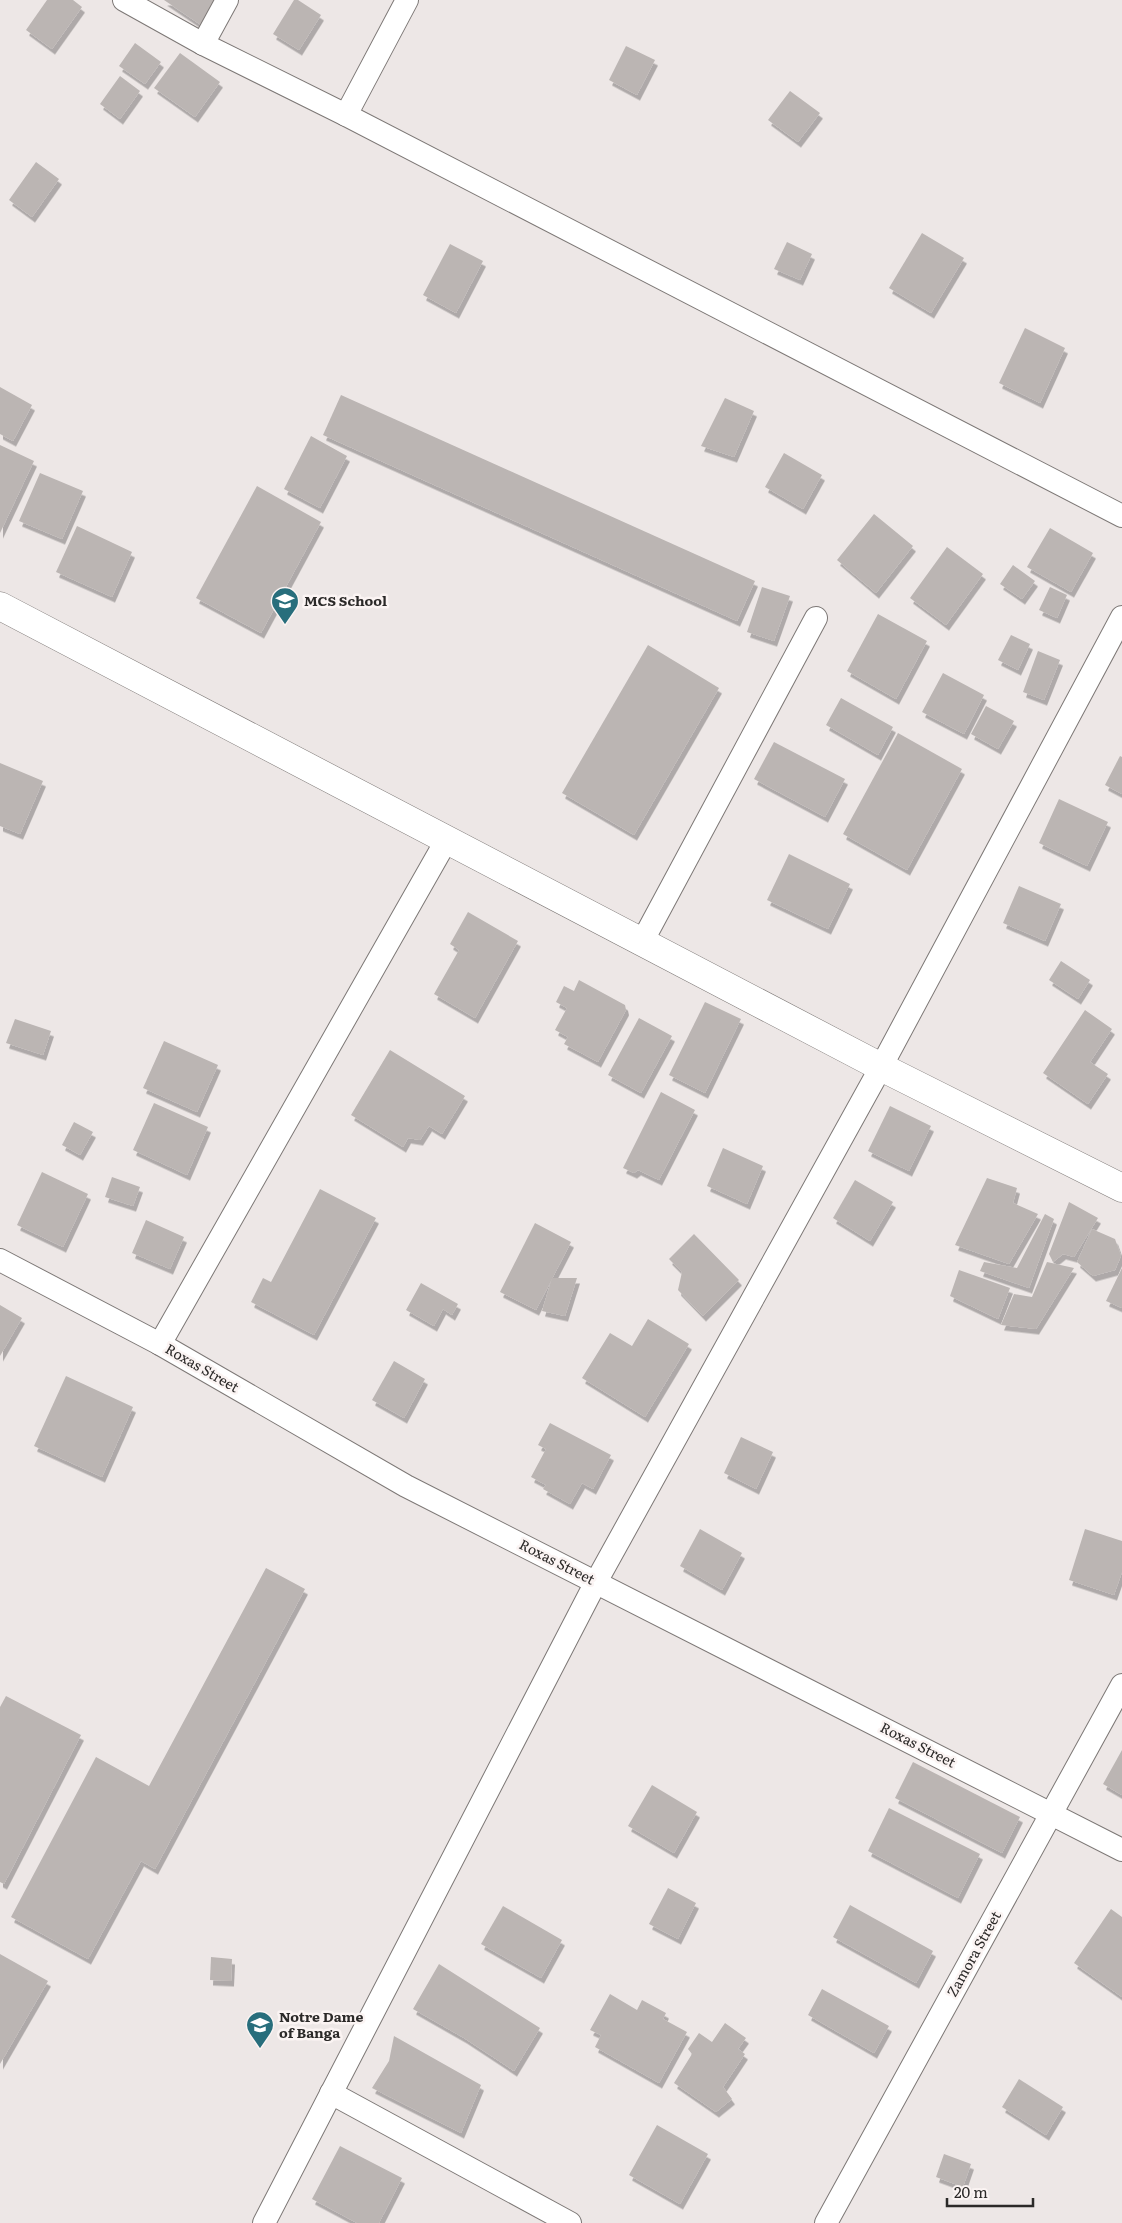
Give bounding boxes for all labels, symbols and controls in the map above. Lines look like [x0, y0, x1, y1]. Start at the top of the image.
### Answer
school or university icon: MCS School [270, 586, 300, 625]
place label: MCS School [304, 590, 387, 610]
street label: Roxas Street [162, 1338, 243, 1397]
street label: Roxas Street [516, 1534, 599, 1589]
street label: Roxas Street [877, 1717, 960, 1772]
street label: Zamora Street [941, 1907, 1005, 2000]
place label: Notre Dame of Banga [279, 2006, 363, 2042]
school or university icon: Notre Dame of Banga [245, 2010, 275, 2049]
scale bar [947, 2176, 1033, 2208]
text: 20 m [954, 2180, 988, 2203]

